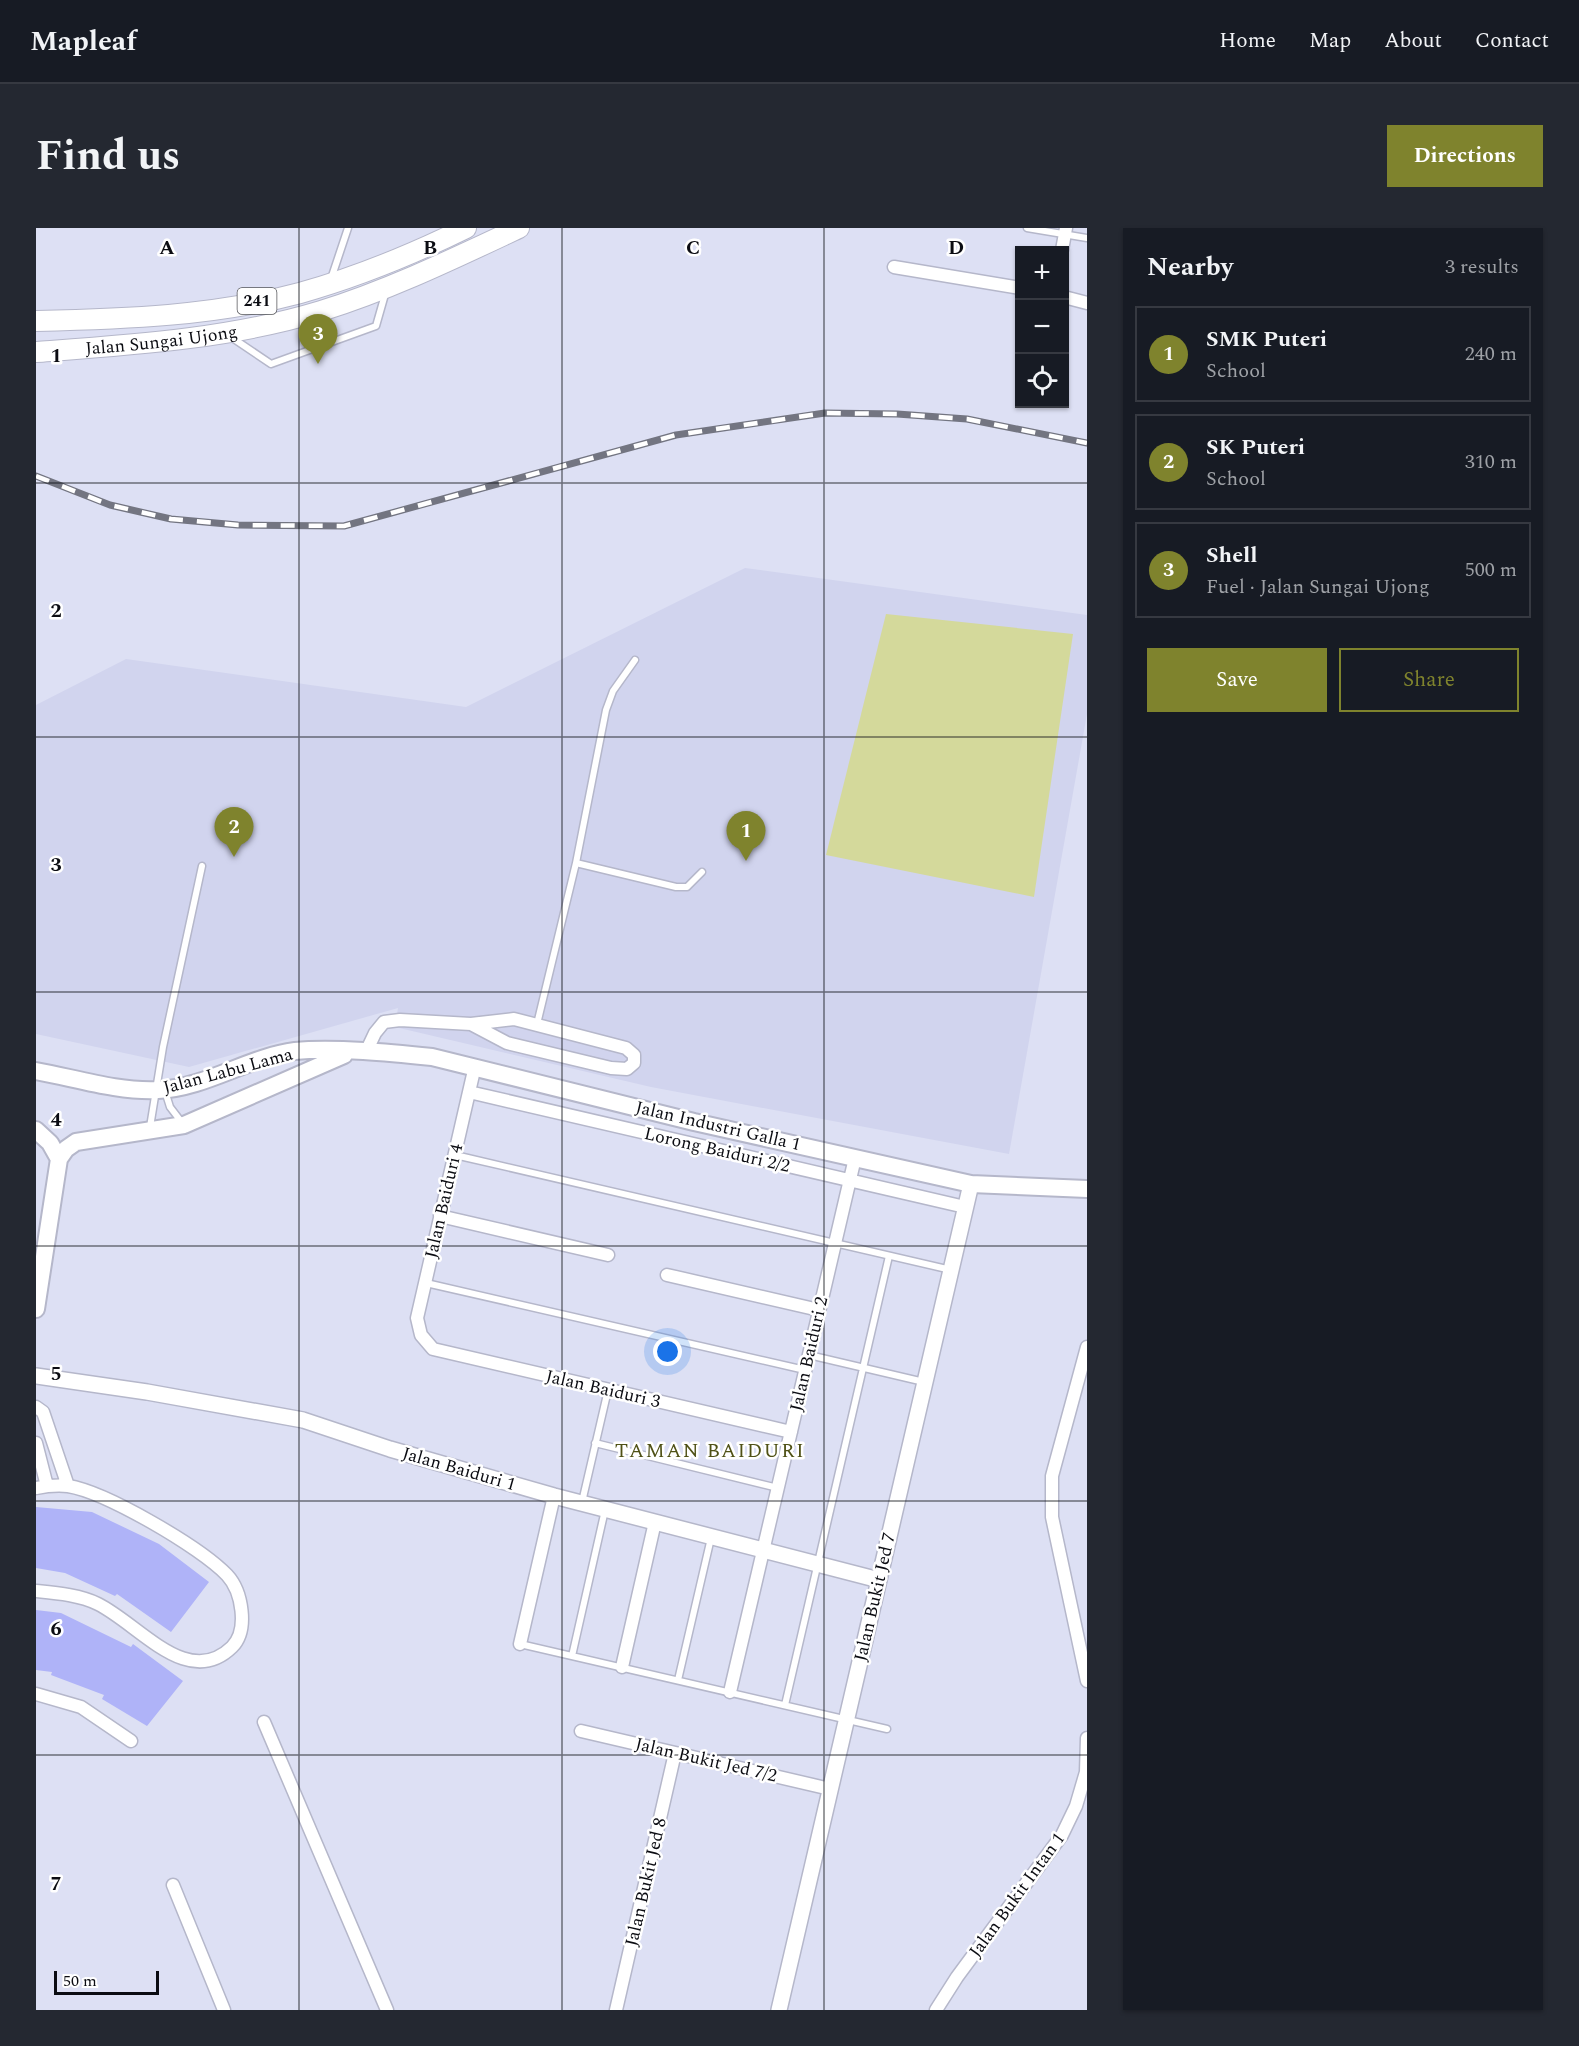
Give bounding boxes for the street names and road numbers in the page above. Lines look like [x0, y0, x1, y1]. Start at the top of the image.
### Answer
road number: 241 [238, 288, 276, 314]
street label: Jalan Sungai Ujong [84, 318, 240, 362]
street label: Jalan Labu Lama [160, 1041, 296, 1101]
street label: Jalan Industri Galla 1 [633, 1094, 803, 1158]
street label: Lorong Baiduri 2/2 [641, 1120, 793, 1180]
street label: Jalan Baiduri 4 [418, 1141, 470, 1261]
street label: Jalan Baiduri 2 [783, 1294, 835, 1414]
street label: Jalan Baiduri 3 [543, 1363, 663, 1415]
street label: Jalan Baiduri 1 [399, 1440, 519, 1498]
street label: Jalan Bukit Jed 7 [847, 1530, 903, 1664]
street label: Jalan Bukit Jed 7/2 [632, 1731, 780, 1789]
street label: Jalan Bukit Jed 8 [618, 1815, 674, 1949]
street label: Jalan Bukit Intan 1 [962, 1827, 1072, 1963]

